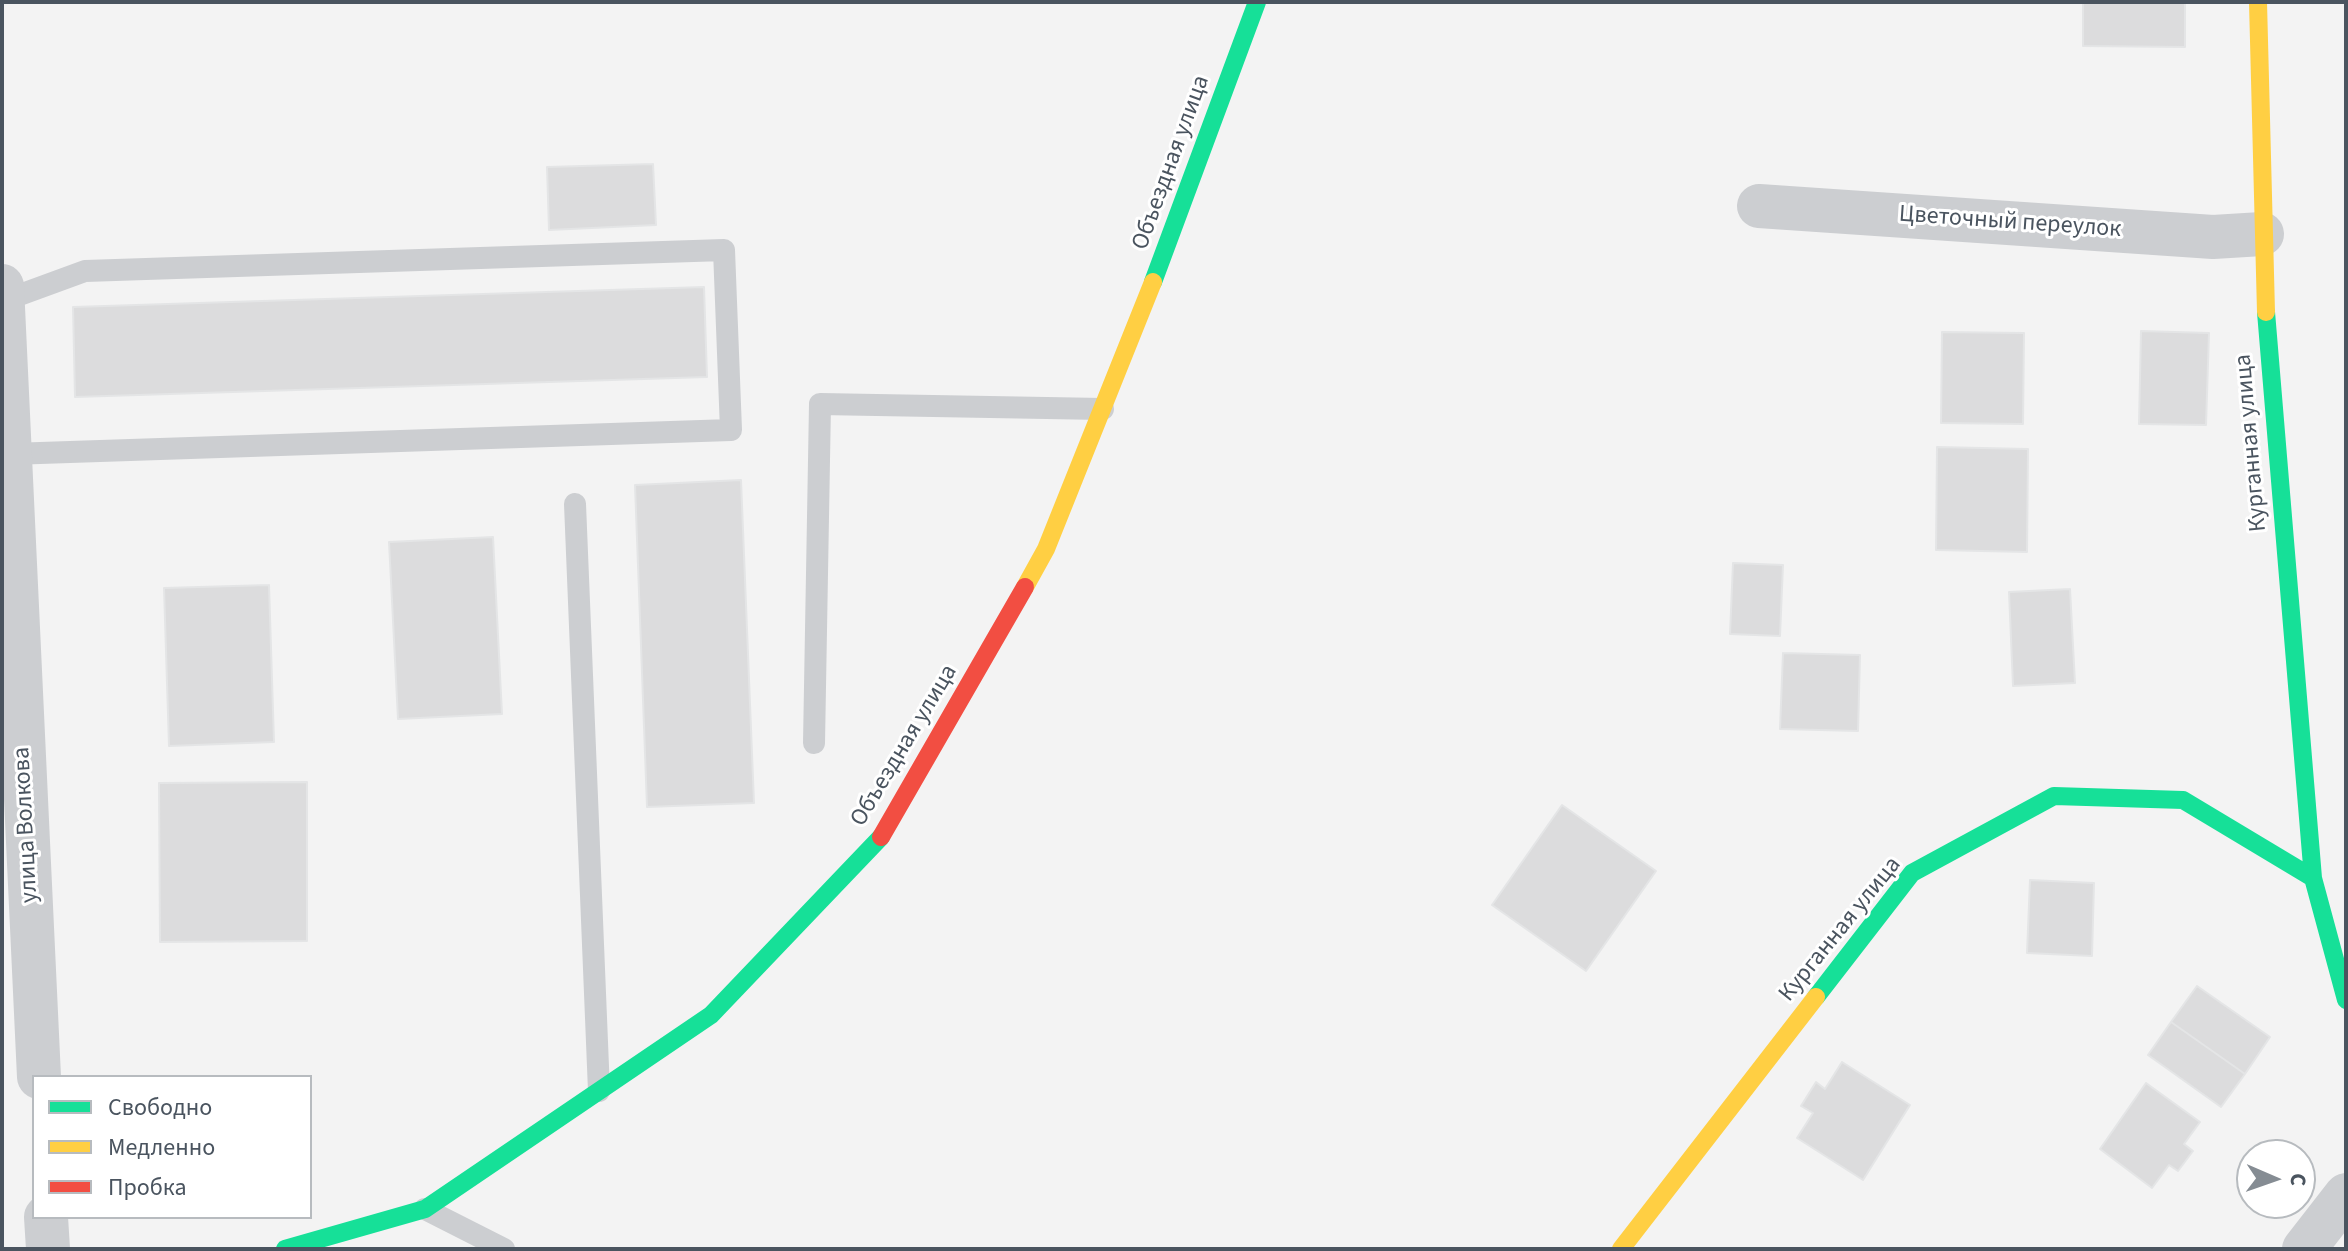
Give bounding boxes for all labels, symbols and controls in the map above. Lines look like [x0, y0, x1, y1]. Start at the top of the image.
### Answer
street label: Объездная улица [1127, 72, 1217, 254]
street label: Цветочный переулок [1898, 201, 2122, 245]
street label: Курганная улица [2230, 353, 2274, 533]
street label: Объездная улица [845, 660, 965, 832]
street label: улица Волкова [9, 746, 45, 904]
street label: Курганная улица [1774, 852, 1908, 1008]
legend [32, 1075, 312, 1219]
text: Свободно [108, 1090, 212, 1125]
text: Медленно [108, 1130, 215, 1165]
north arrow [2236, 1139, 2316, 1219]
text: Пробка [108, 1170, 187, 1205]
text: С [2282, 1173, 2314, 1187]

